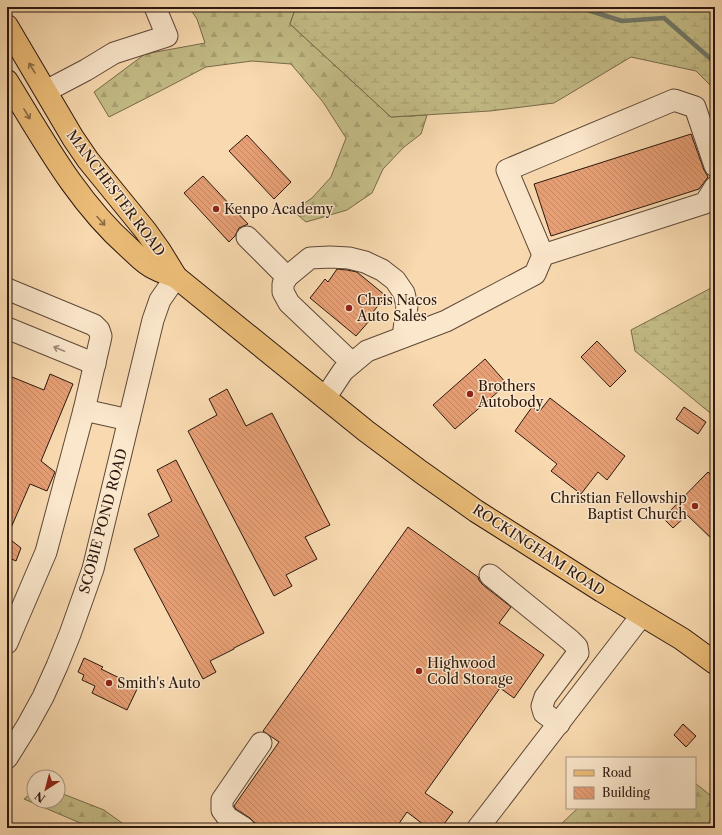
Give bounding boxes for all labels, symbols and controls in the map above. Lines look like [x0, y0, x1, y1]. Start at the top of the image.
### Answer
one-way arrow [27, 62, 35, 74]
one-way arrow [24, 108, 32, 120]
street label: MANCHESTER ROAD [63, 126, 169, 260]
place label: Kenpo Academy [224, 200, 333, 218]
marker: Kenpo Academy [211, 204, 221, 214]
one-way arrow [97, 215, 106, 226]
place label: Chris Nacos Auto Sales [356, 291, 437, 325]
marker: Chris Nacos Auto Sales [344, 303, 354, 313]
one-way arrow [53, 345, 65, 353]
place label: Brothers Autobody [477, 377, 544, 411]
marker: Brothers Autobody [465, 389, 475, 399]
street label: SCOBIE POND ROAD [75, 446, 131, 596]
place label: Christian Fellowship Baptist Church [550, 489, 687, 523]
street label: ROCKINGHAM ROAD [469, 500, 609, 600]
marker: Christian Fellowship Baptist Church [690, 501, 700, 511]
place label: Highwood Cold Storage [427, 654, 513, 688]
marker: Highwood Cold Storage [414, 666, 424, 676]
place label: Smith's Auto [117, 674, 201, 692]
marker: Smith's Auto [104, 678, 114, 688]
legend [566, 757, 696, 809]
text: Road [602, 765, 632, 780]
north arrow [26, 769, 66, 809]
text: Building [602, 785, 650, 800]
text: N [32, 788, 48, 806]

